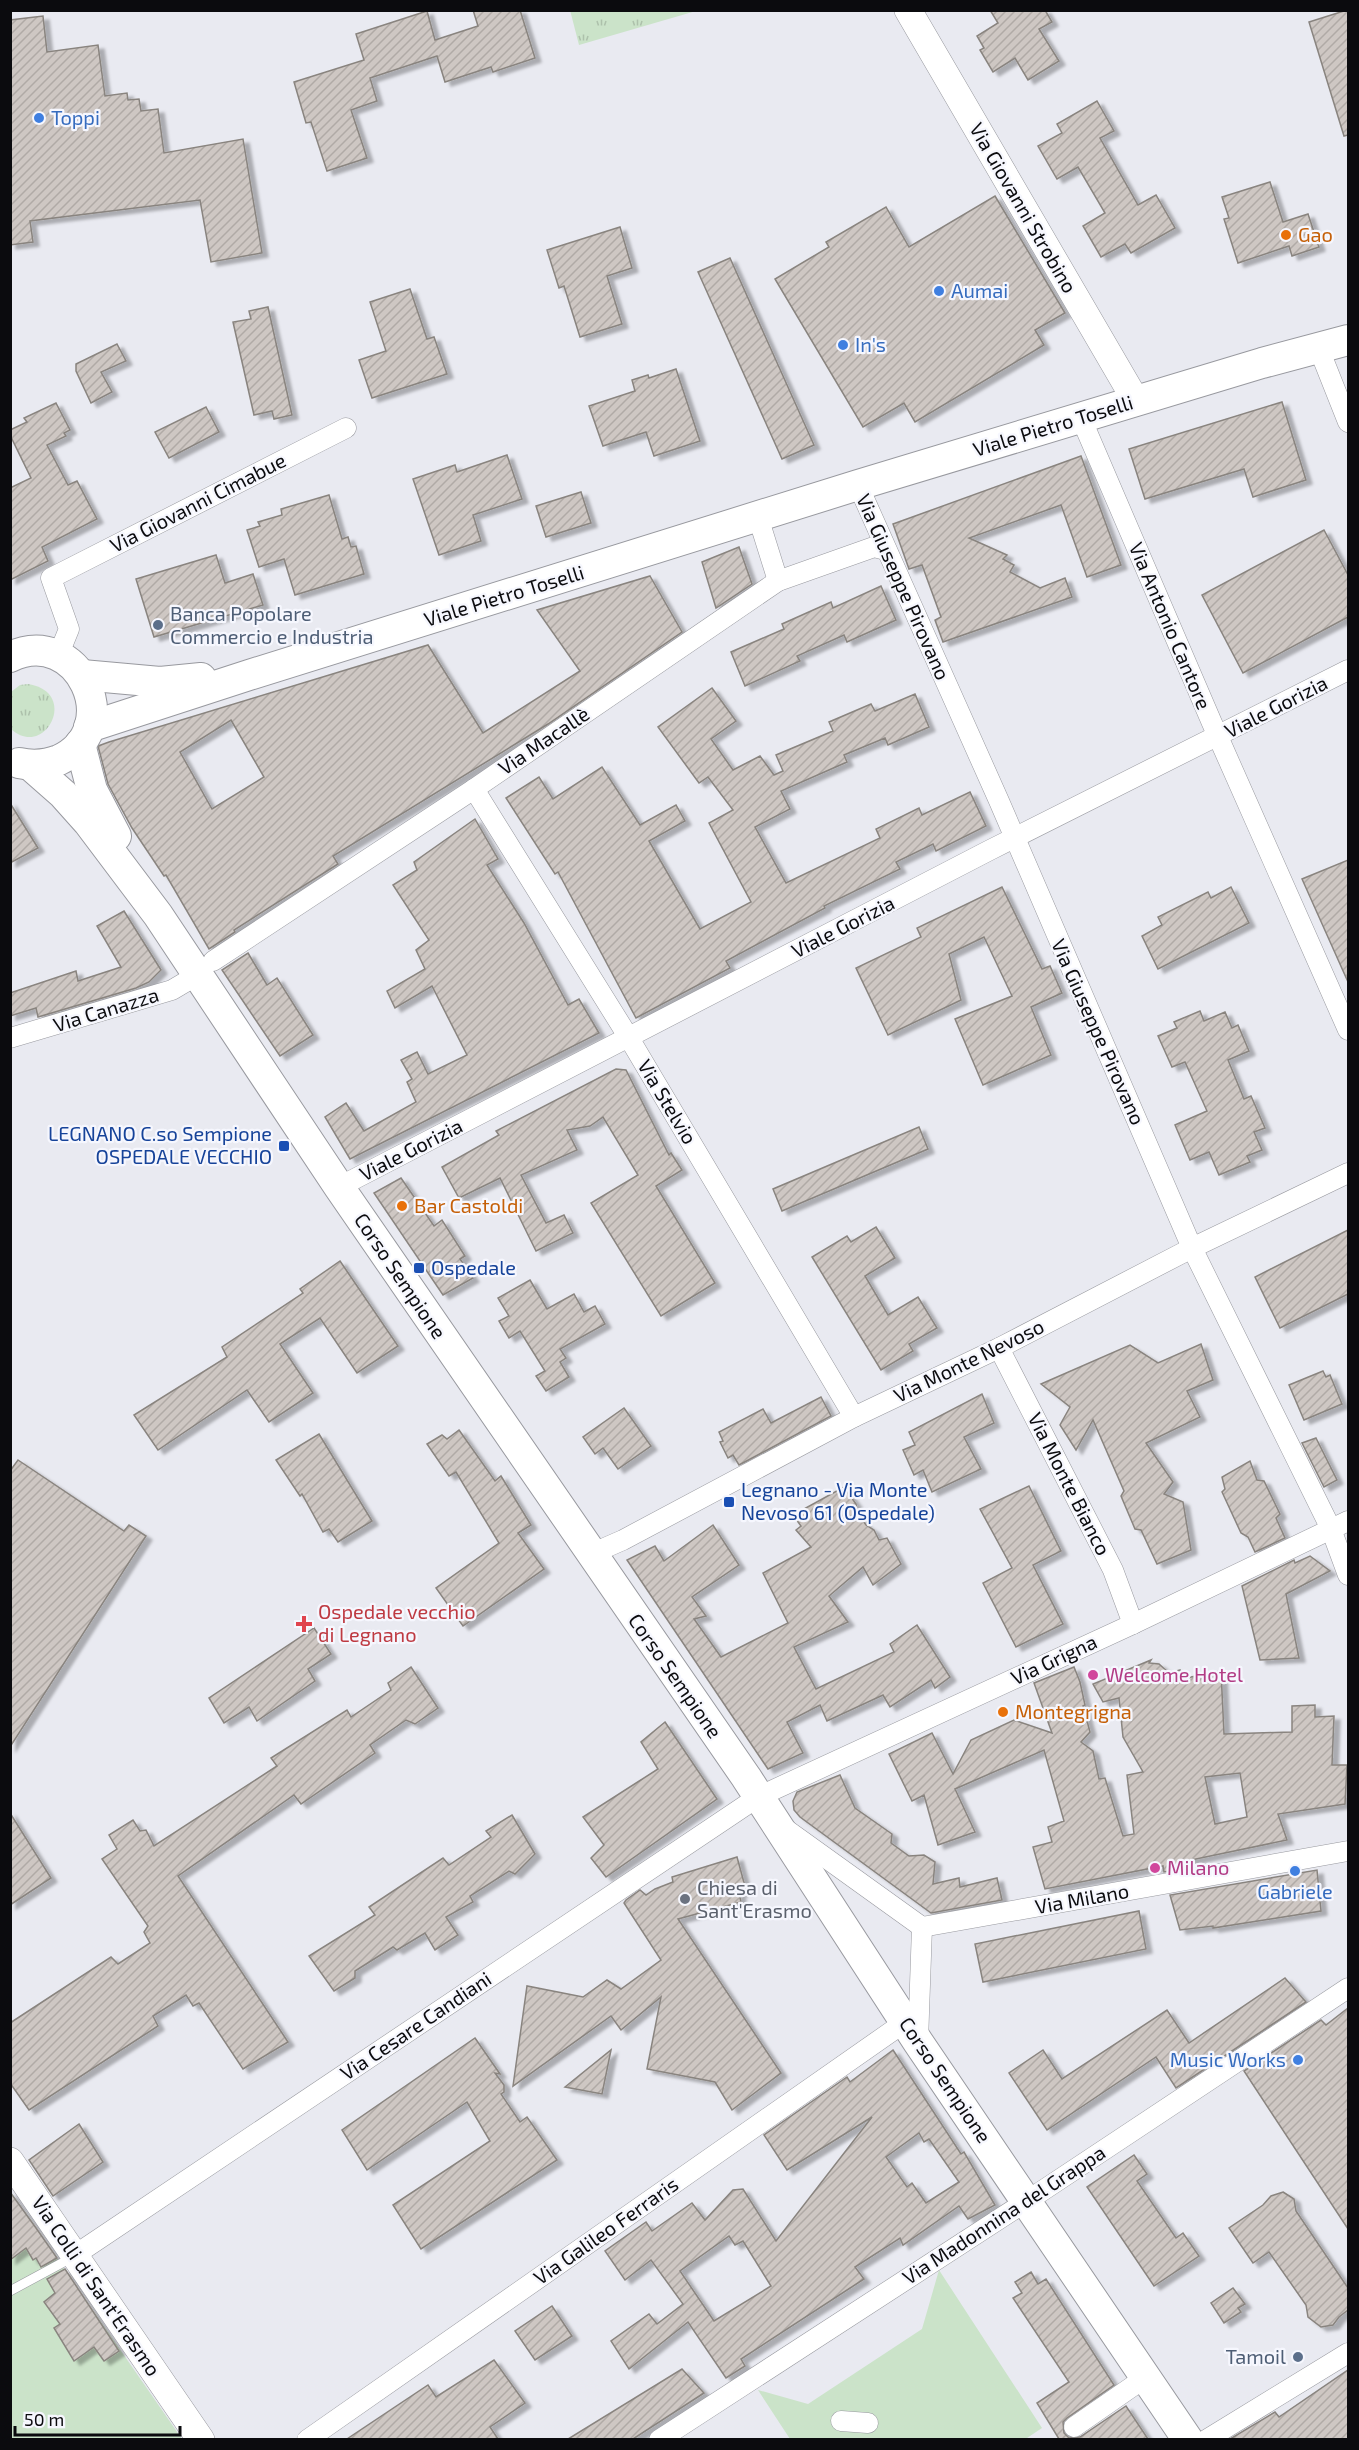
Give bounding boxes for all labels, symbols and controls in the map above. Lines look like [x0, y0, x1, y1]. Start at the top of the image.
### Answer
place label: Toppi [51, 105, 100, 129]
marker: Toppi [32, 111, 46, 125]
street label: Via Giovanni Strobino [965, 118, 1082, 297]
place label: Gao [1298, 222, 1333, 246]
marker: Gao [1279, 228, 1293, 242]
place label: Aumai [951, 278, 1008, 302]
marker: Aumai [932, 284, 946, 298]
place label: In's [855, 332, 886, 356]
marker: In's [836, 338, 850, 352]
street label: Viale Pietro Toselli [970, 389, 1136, 461]
street label: Via Giovanni Cimabue [106, 447, 289, 557]
street label: Via Giuseppe Pirovano [852, 490, 956, 683]
street label: Via Antonio Cantore [1125, 539, 1217, 713]
street label: Viale Pietro Toselli [421, 559, 587, 631]
place label: Banca Popolare Commercio e Industria [170, 601, 374, 648]
marker: Banca Popolare Commercio e Industria [151, 618, 165, 632]
street label: Viale Gorizia [1220, 670, 1331, 742]
street label: Via Macallè [493, 701, 593, 779]
street label: Viale Gorizia [787, 890, 898, 962]
street label: Via Giuseppe Pirovano [1047, 935, 1151, 1128]
street label: Via Canazza [50, 982, 161, 1036]
street label: Via Stelvio [633, 1055, 702, 1148]
street label: Viale Gorizia [355, 1113, 466, 1185]
place label: LEGNANO C.so Sempione OSPEDALE VECCHIO [48, 1121, 272, 1168]
marker: LEGNANO C.so Sempione OSPEDALE VECCHIO [277, 1139, 291, 1153]
place label: Bar Castoldi [414, 1193, 523, 1217]
marker: Bar Castoldi [395, 1199, 409, 1213]
street label: Corso Sempione [350, 1208, 452, 1343]
place label: Ospedale [431, 1255, 516, 1279]
marker: Ospedale [412, 1261, 426, 1275]
street label: Via Monte Nevoso [890, 1313, 1048, 1407]
street label: Via Monte Bianco [1024, 1408, 1116, 1559]
place label: Legnano - Via Monte Nevoso 61 (Ospedale) [741, 1477, 935, 1524]
marker: Legnano - Via Monte Nevoso 61 (Ospedale) [722, 1495, 736, 1509]
place label: Ospedale vecchio di Legnano [318, 1599, 476, 1646]
street label: Corso Sempione [624, 1609, 728, 1742]
marker: Ospedale vecchio di Legnano [295, 1615, 313, 1633]
street label: Via Grigna [1007, 1629, 1100, 1689]
place label: Welcome Hotel [1105, 1662, 1243, 1686]
marker: Welcome Hotel [1086, 1668, 1100, 1682]
place label: Montegrigna [1015, 1699, 1132, 1723]
marker: Montegrigna [996, 1705, 1010, 1719]
place label: Milano [1167, 1855, 1229, 1879]
marker: Milano [1148, 1861, 1162, 1875]
marker: Gabriele [1288, 1864, 1302, 1878]
place label: Chiesa di Sant'Erasmo [697, 1875, 812, 1922]
street label: Via Milano [1033, 1878, 1131, 1918]
place label: Gabriele [1257, 1879, 1333, 1903]
marker: Chiesa di Sant'Erasmo [678, 1892, 692, 1906]
street label: Via Cesare Candiani [335, 1966, 495, 2085]
street label: Corso Sempione [895, 2012, 997, 2147]
place label: Music Works [1170, 2047, 1286, 2071]
marker: Music Works [1291, 2053, 1305, 2067]
street label: Via Madonnina del Grappa [898, 2140, 1109, 2289]
street label: Via Galileo Ferraris [529, 2171, 682, 2289]
street label: Via Colli di Sant'Erasmo [27, 2191, 166, 2380]
place label: Tamoil [1226, 2344, 1286, 2368]
marker: Tamoil [1291, 2350, 1305, 2364]
scale bar [15, 2399, 180, 2437]
text: 50 m [24, 2408, 64, 2430]

